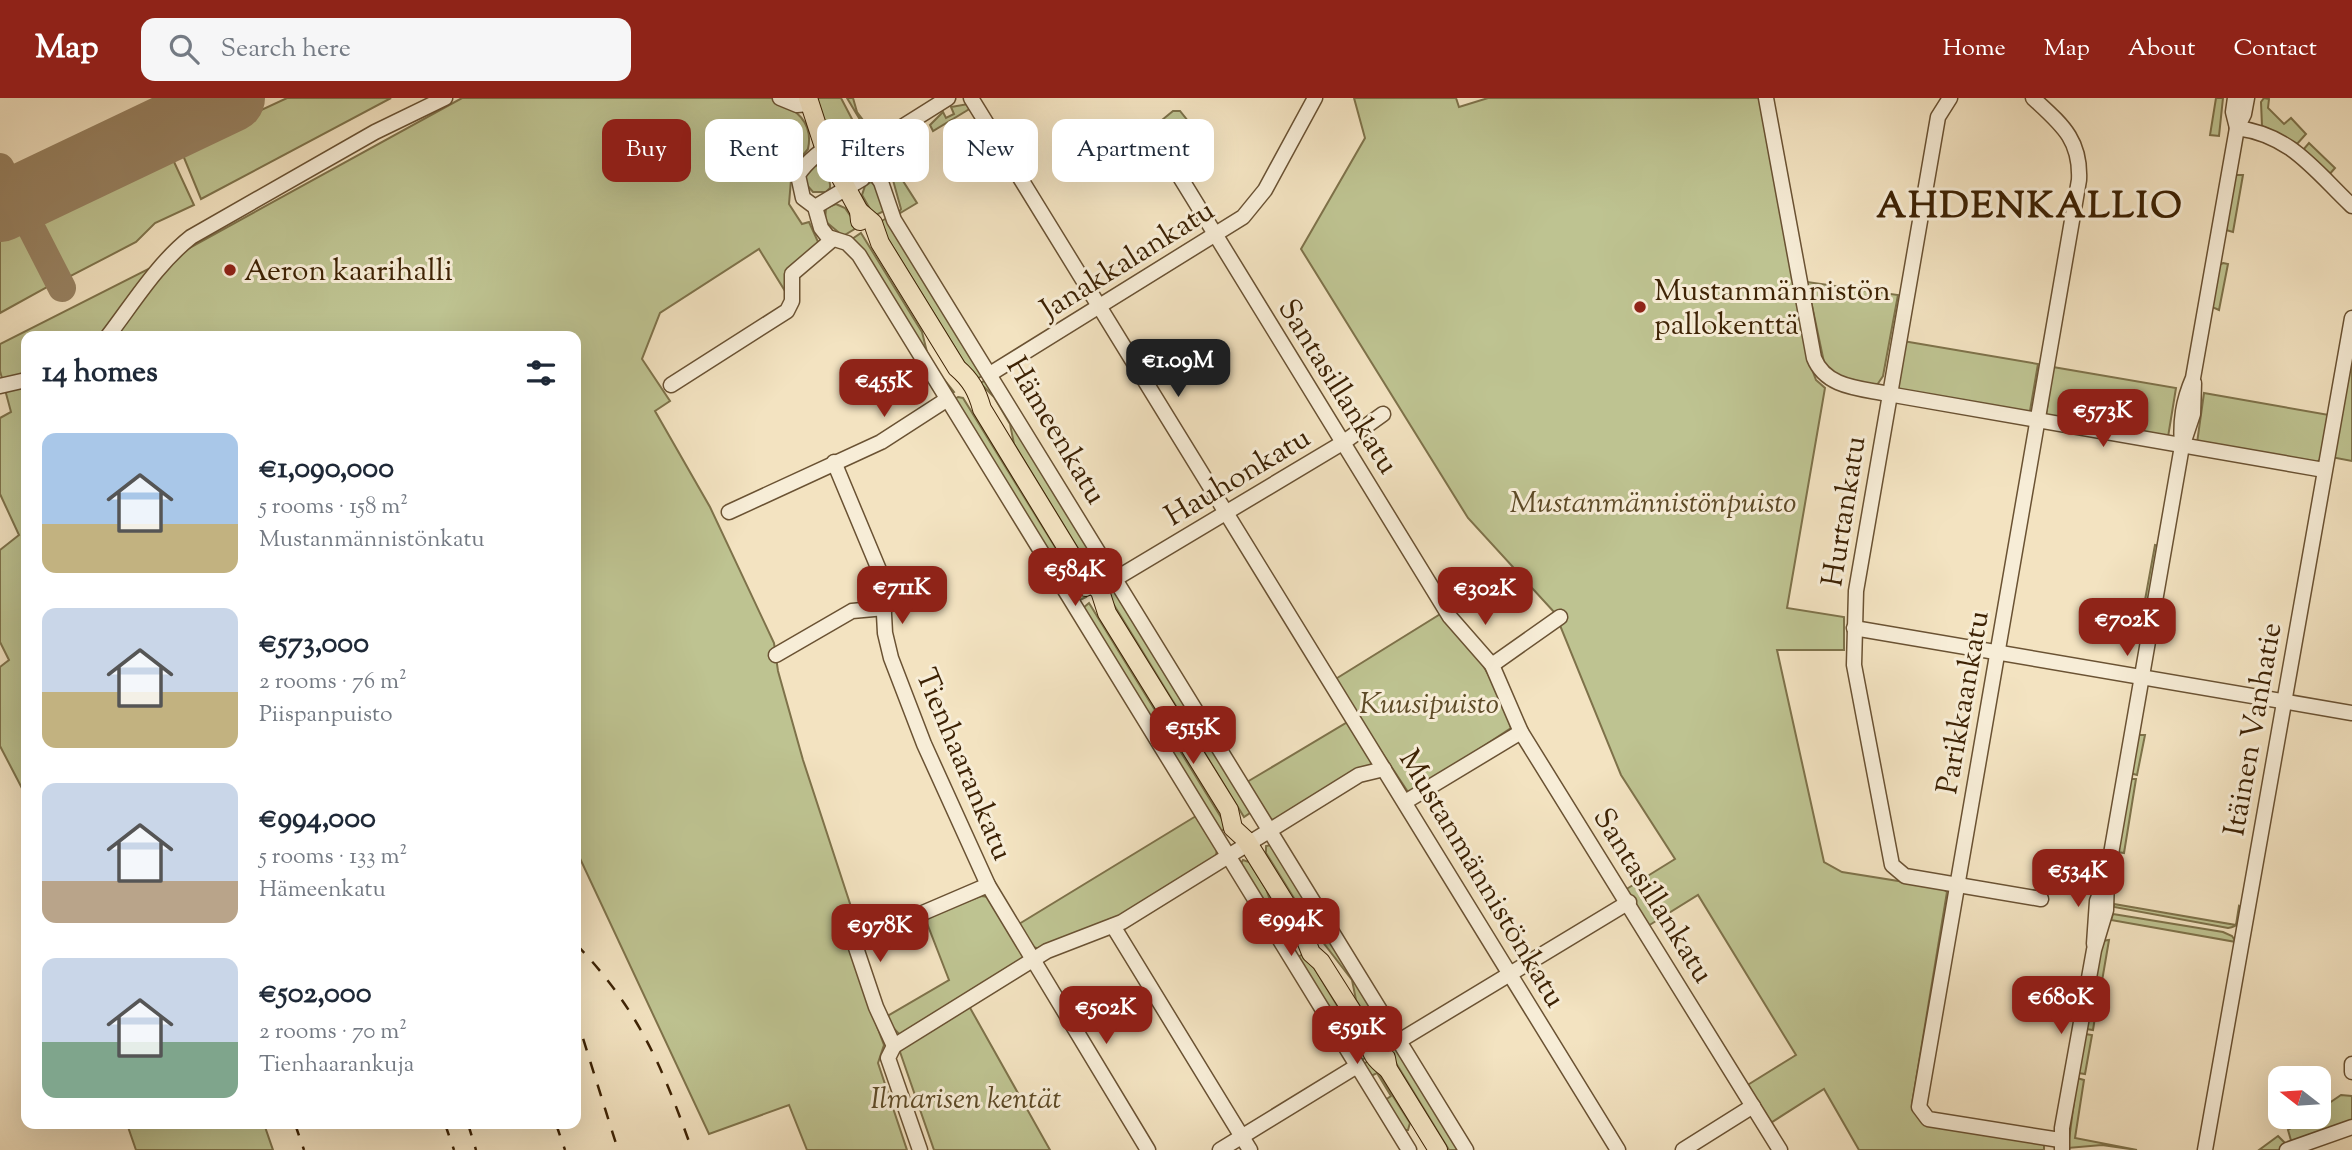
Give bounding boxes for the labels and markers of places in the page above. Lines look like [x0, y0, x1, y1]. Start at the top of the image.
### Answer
place label: Aeron kaarihalli [244, 251, 453, 294]
marker: Aeron kaarihalli [222, 262, 238, 278]
place label: Mustanmännistön pallokenttä [1654, 271, 1891, 348]
marker: Mustanmännistön pallokenttä [1632, 299, 1648, 315]
pin: €1.09M [1121, 340, 1235, 399]
pin: €455K [835, 360, 933, 419]
pin: €573K [2054, 390, 2152, 449]
pin: €584K [1026, 548, 1124, 608]
pin: €711K [853, 566, 951, 626]
pin: €302K [1436, 568, 1534, 627]
pin: €702K [2078, 598, 2176, 658]
pin: €515K [1144, 706, 1242, 766]
pin: €534K [2029, 850, 2127, 909]
pin: €994K [1242, 898, 1340, 958]
pin: €978K [831, 904, 929, 964]
pin: €680K [2012, 976, 2110, 1036]
pin: €502K [1057, 986, 1155, 1046]
pin: €591K [1308, 1006, 1406, 1066]

